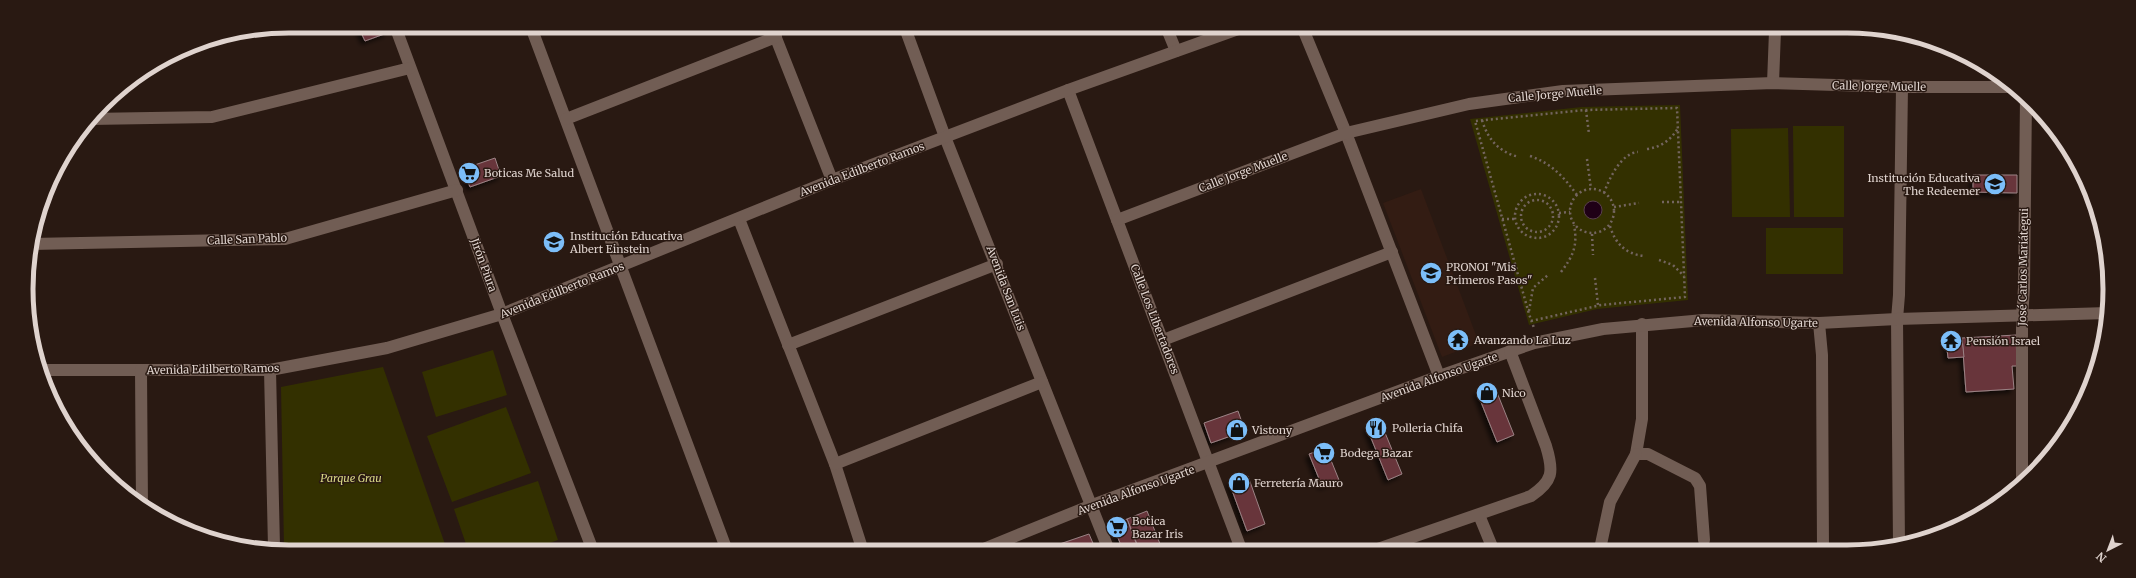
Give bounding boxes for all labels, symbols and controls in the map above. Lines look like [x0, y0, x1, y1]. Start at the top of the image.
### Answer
street label: Calle Jorge Muelle [1832, 78, 1926, 94]
street label: Calle Jorge Muelle [1508, 83, 1603, 105]
street label: Avenida Edilberto Ramos [797, 139, 926, 200]
street label: Calle Jorge Muelle [1197, 149, 1290, 195]
supermarket icon: Boticas Me Salud [456, 160, 482, 186]
place label: Boticas Me Salud [484, 166, 574, 180]
place label: Institución Educativa The Redeemer [1867, 171, 1980, 198]
school or university icon: Institución Educativa The Redeemer [1982, 171, 2008, 197]
street label: José Carlos Mariátegui [2015, 208, 2031, 327]
school or university icon: Institución Educativa Albert Einstein [541, 229, 567, 255]
place label: Institución Educativa Albert Einstein [569, 229, 683, 256]
street label: Calle San Pablo [207, 231, 288, 247]
street label: Jirón Piura [467, 235, 500, 294]
street label: Avenida San Luis [983, 243, 1029, 333]
street label: Avenida Edilberto Ramos [497, 259, 626, 322]
school or university icon: PRONOI "Mis Primeros Pasos" [1418, 260, 1444, 286]
place label: PRONOI "Mis Primeros Pasos" [1446, 260, 1533, 287]
street label: Calle Los Libertadores [1128, 262, 1182, 376]
street label: Avenida Alfonso Ugarte [1693, 314, 1818, 330]
temple icon: Avanzando La Luz [1445, 327, 1471, 353]
temple icon: Pensión Israel [1938, 328, 1964, 354]
place label: Avanzando La Luz [1473, 333, 1571, 347]
place label: Pensión Israel [1966, 334, 2041, 348]
street label: Avenida Alfonso Ugarte [1378, 349, 1500, 405]
street label: Avenida Edilberto Ramos [146, 361, 279, 377]
shop icon: Nico [1474, 380, 1500, 406]
place label: Nico [1502, 386, 1526, 400]
restaurant icon: Polleria Chifa [1363, 415, 1389, 441]
shop icon: Vistony [1224, 417, 1250, 443]
place label: Polleria Chifa [1392, 421, 1463, 435]
place label: Vistony [1251, 423, 1293, 437]
supermarket icon: Bodega Bazar [1311, 440, 1337, 466]
place label: Bodega Bazar [1340, 446, 1413, 460]
street label: Avenida Alfonso Ugarte [1075, 462, 1197, 518]
shop icon: Ferretería Mauro [1226, 470, 1252, 496]
park label: Parque Grau [320, 471, 382, 485]
place label: Ferretería Mauro [1254, 476, 1343, 490]
supermarket icon: Botica Bazar Iris [1104, 514, 1130, 540]
place label: Botica Bazar Iris [1132, 514, 1183, 541]
north arrow [2088, 530, 2128, 570]
text: N [2093, 549, 2109, 566]

